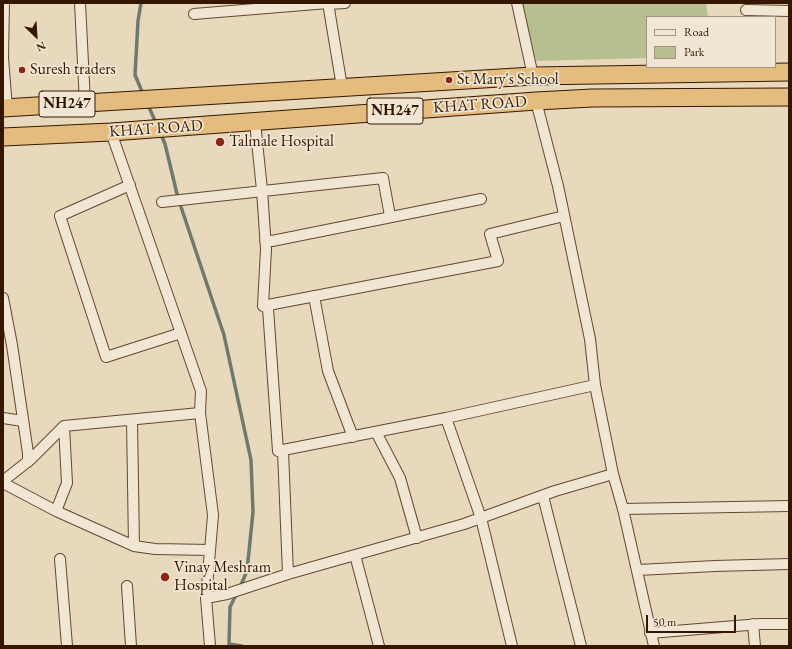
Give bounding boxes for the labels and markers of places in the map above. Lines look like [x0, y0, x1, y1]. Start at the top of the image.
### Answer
place label: Suresh traders [30, 60, 116, 80]
marker: Suresh traders [17, 65, 27, 75]
place label: St Mary's School [457, 70, 559, 90]
marker: St Mary's School [444, 75, 454, 85]
place label: Talmale Hospital [229, 132, 334, 152]
marker: Talmale Hospital [214, 136, 226, 148]
place label: Vinay Meshram Hospital [174, 558, 271, 596]
marker: Vinay Meshram Hospital [159, 571, 171, 583]

